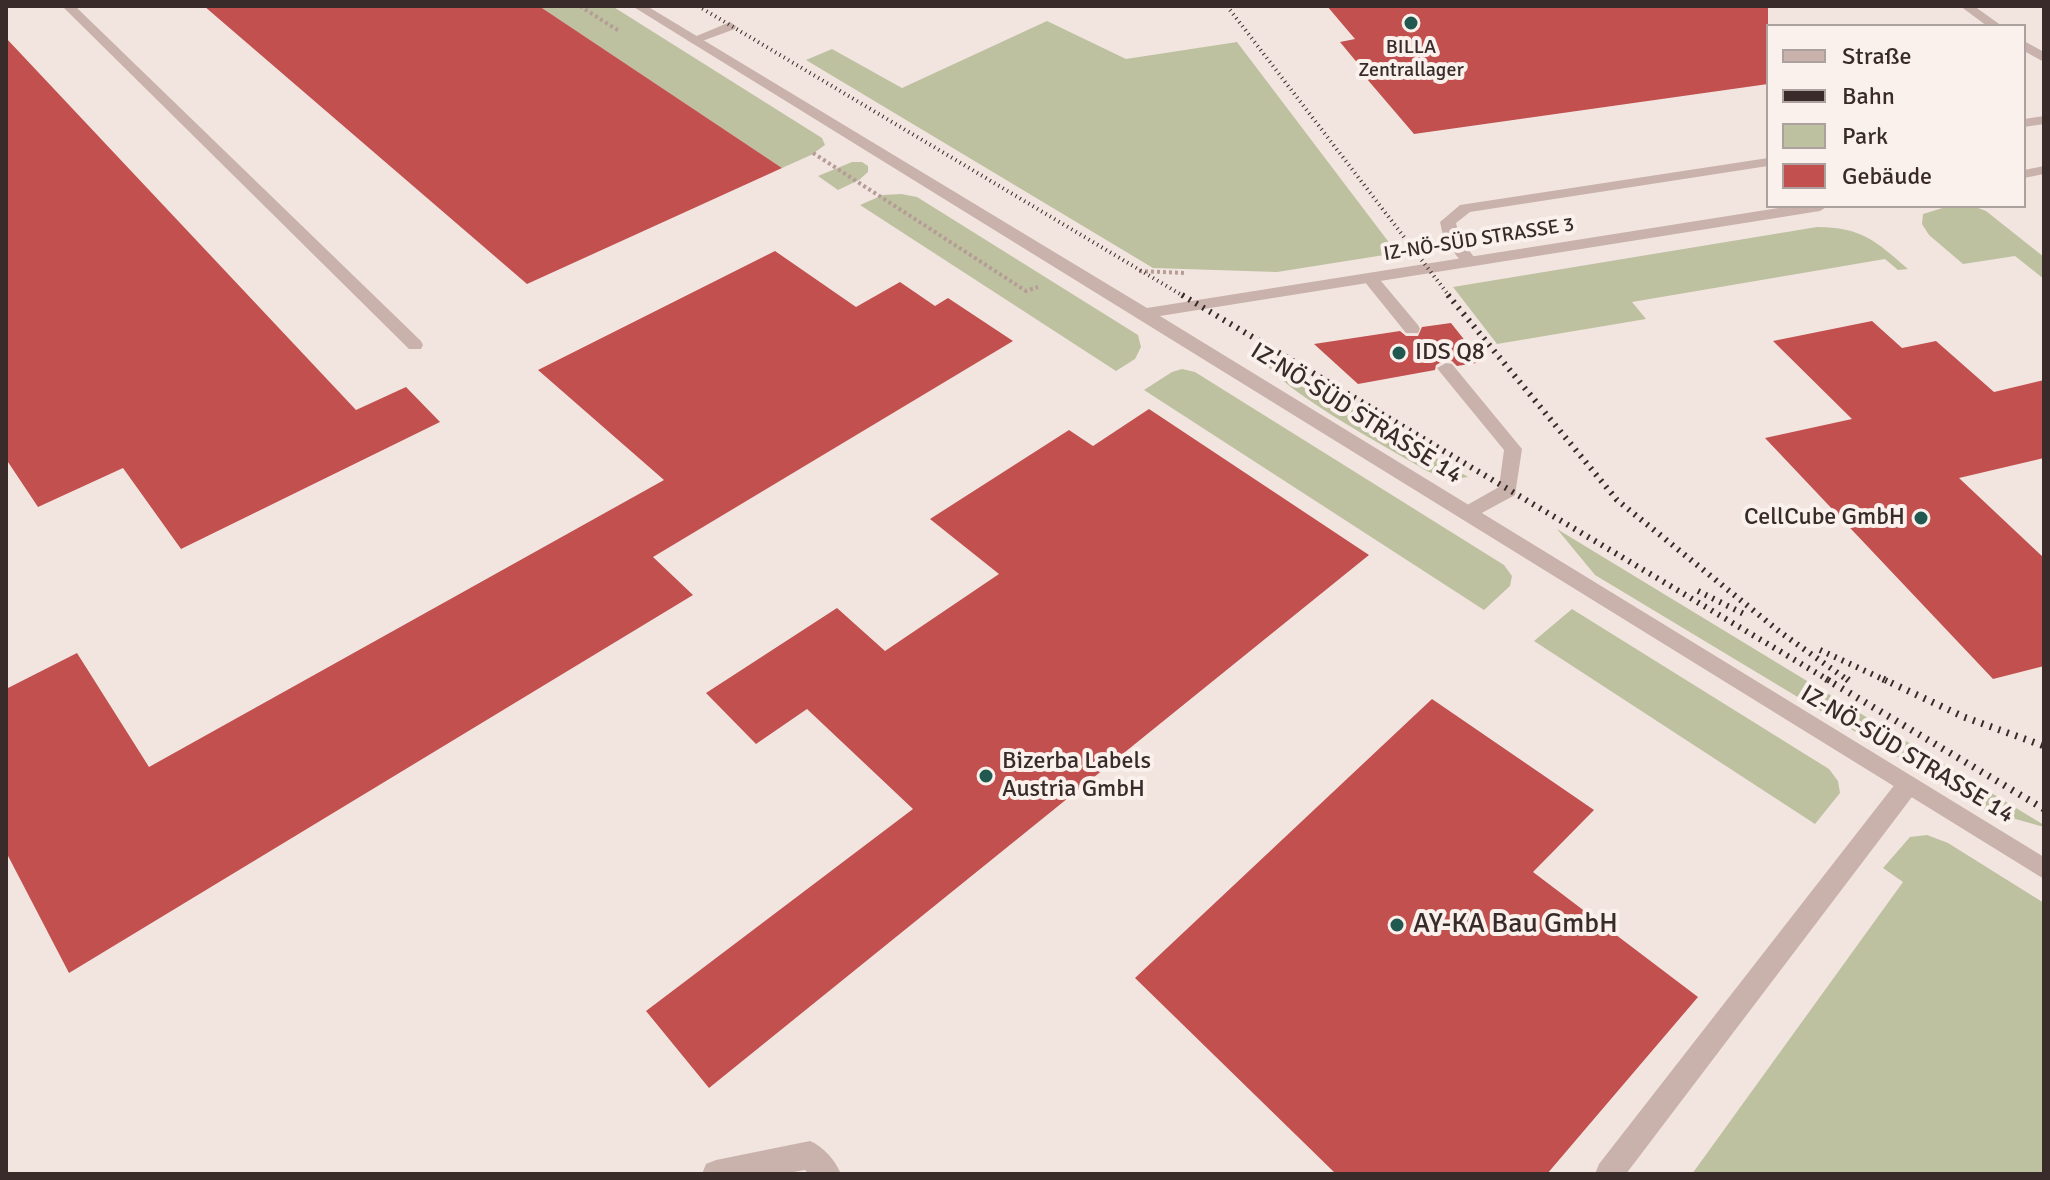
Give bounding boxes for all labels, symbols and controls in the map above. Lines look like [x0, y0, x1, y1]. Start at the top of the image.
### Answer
marker: BILLA Zentrallager [1402, 14, 1420, 32]
legend [1766, 24, 2026, 208]
place label: BILLA Zentrallager [1358, 36, 1464, 83]
text: Straße [1842, 41, 1912, 71]
text: Bahn [1842, 81, 1895, 111]
text: Park [1842, 121, 1888, 151]
text: Gebäude [1842, 161, 1932, 191]
street label: IZ-NÖ-SÜD STRASSE 3 [1382, 213, 1576, 267]
street label: IZ-NÖ-SÜD STRASSE 14 [1245, 337, 1467, 491]
place label: IDS Q8 [1415, 339, 1485, 367]
marker: IDS Q8 [1390, 344, 1408, 362]
place label: CellCube GmbH [1744, 504, 1905, 532]
marker: CellCube GmbH [1912, 509, 1930, 527]
street label: IZ-NÖ-SÜD STRASSE 14 [1795, 680, 2019, 830]
place label: Bizerba Labels Austria GmbH [1002, 748, 1151, 804]
marker: Bizerba Labels Austria GmbH [977, 767, 995, 785]
place label: AY-KA Bau GmbH [1413, 908, 1618, 942]
marker: AY-KA Bau GmbH [1388, 916, 1406, 934]

